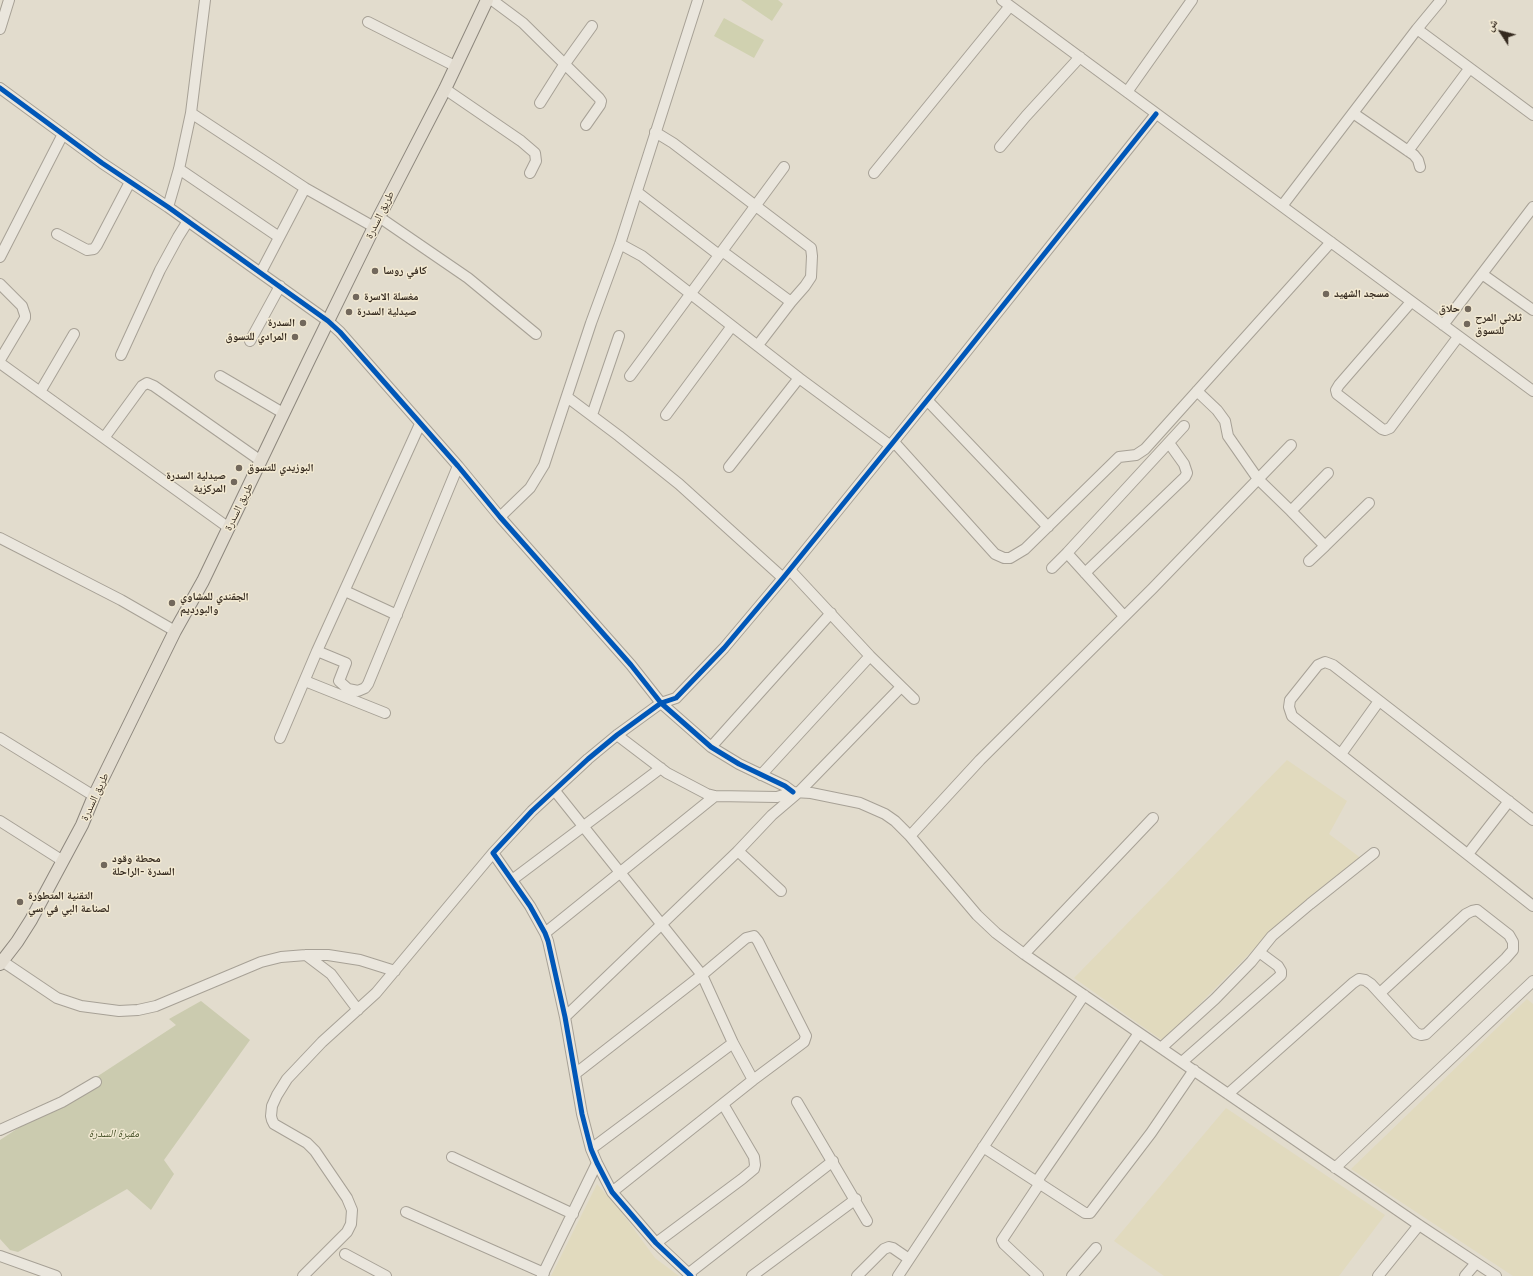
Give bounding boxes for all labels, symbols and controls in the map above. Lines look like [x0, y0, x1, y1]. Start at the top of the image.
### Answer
north arrow [1481, 12, 1521, 52]
text: ش [1482, 16, 1500, 34]
street label: طريق السدرة [363, 189, 397, 241]
place label: كافي روسا [383, 264, 427, 278]
marker: كافي روسا [370, 266, 380, 276]
place label: مسجد الشهيد [1334, 287, 1389, 301]
marker: مسجد الشهيد [1321, 289, 1331, 299]
place label: مغسلة الاسرة [364, 290, 418, 304]
marker: مغسلة الاسرة [351, 292, 361, 302]
place label: حلاق [1439, 302, 1460, 316]
marker: حلاق [1463, 304, 1473, 314]
place label: صيدلية السدرة [357, 305, 417, 319]
marker: صيدلية السدرة [344, 307, 354, 317]
place label: ثلاثي المرح للتسوق [1475, 311, 1522, 337]
place label: السدرة [268, 316, 295, 330]
marker: السدرة [298, 318, 308, 328]
marker: ثلاثي المرح للتسوق [1462, 319, 1472, 329]
place label: المرادي للتسوق [225, 330, 287, 344]
marker: المرادي للتسوق [290, 332, 300, 342]
place label: البوزيدي للتسوق [247, 461, 314, 475]
marker: البوزيدي للتسوق [234, 463, 244, 473]
place label: صيدلية السدرة المركزية [166, 469, 226, 495]
marker: صيدلية السدرة المركزية [229, 477, 239, 487]
street label: طريق السدرة [222, 481, 256, 533]
place label: الجقندي للمشاوي والبورديم [180, 590, 249, 616]
marker: الجقندي للمشاوي والبورديم [167, 598, 177, 608]
street label: طريق السدرة [78, 771, 112, 823]
place label: محطة وقود السدرة -الراحلة [112, 852, 175, 878]
marker: محطة وقود السدرة -الراحلة [99, 860, 109, 870]
place label: التقنية المتطورة لصناعة البي في سي [28, 889, 110, 915]
marker: التقنية المتطورة لصناعة البي في سي [15, 897, 25, 907]
park label: مقبرة السدرة [89, 1127, 139, 1141]

